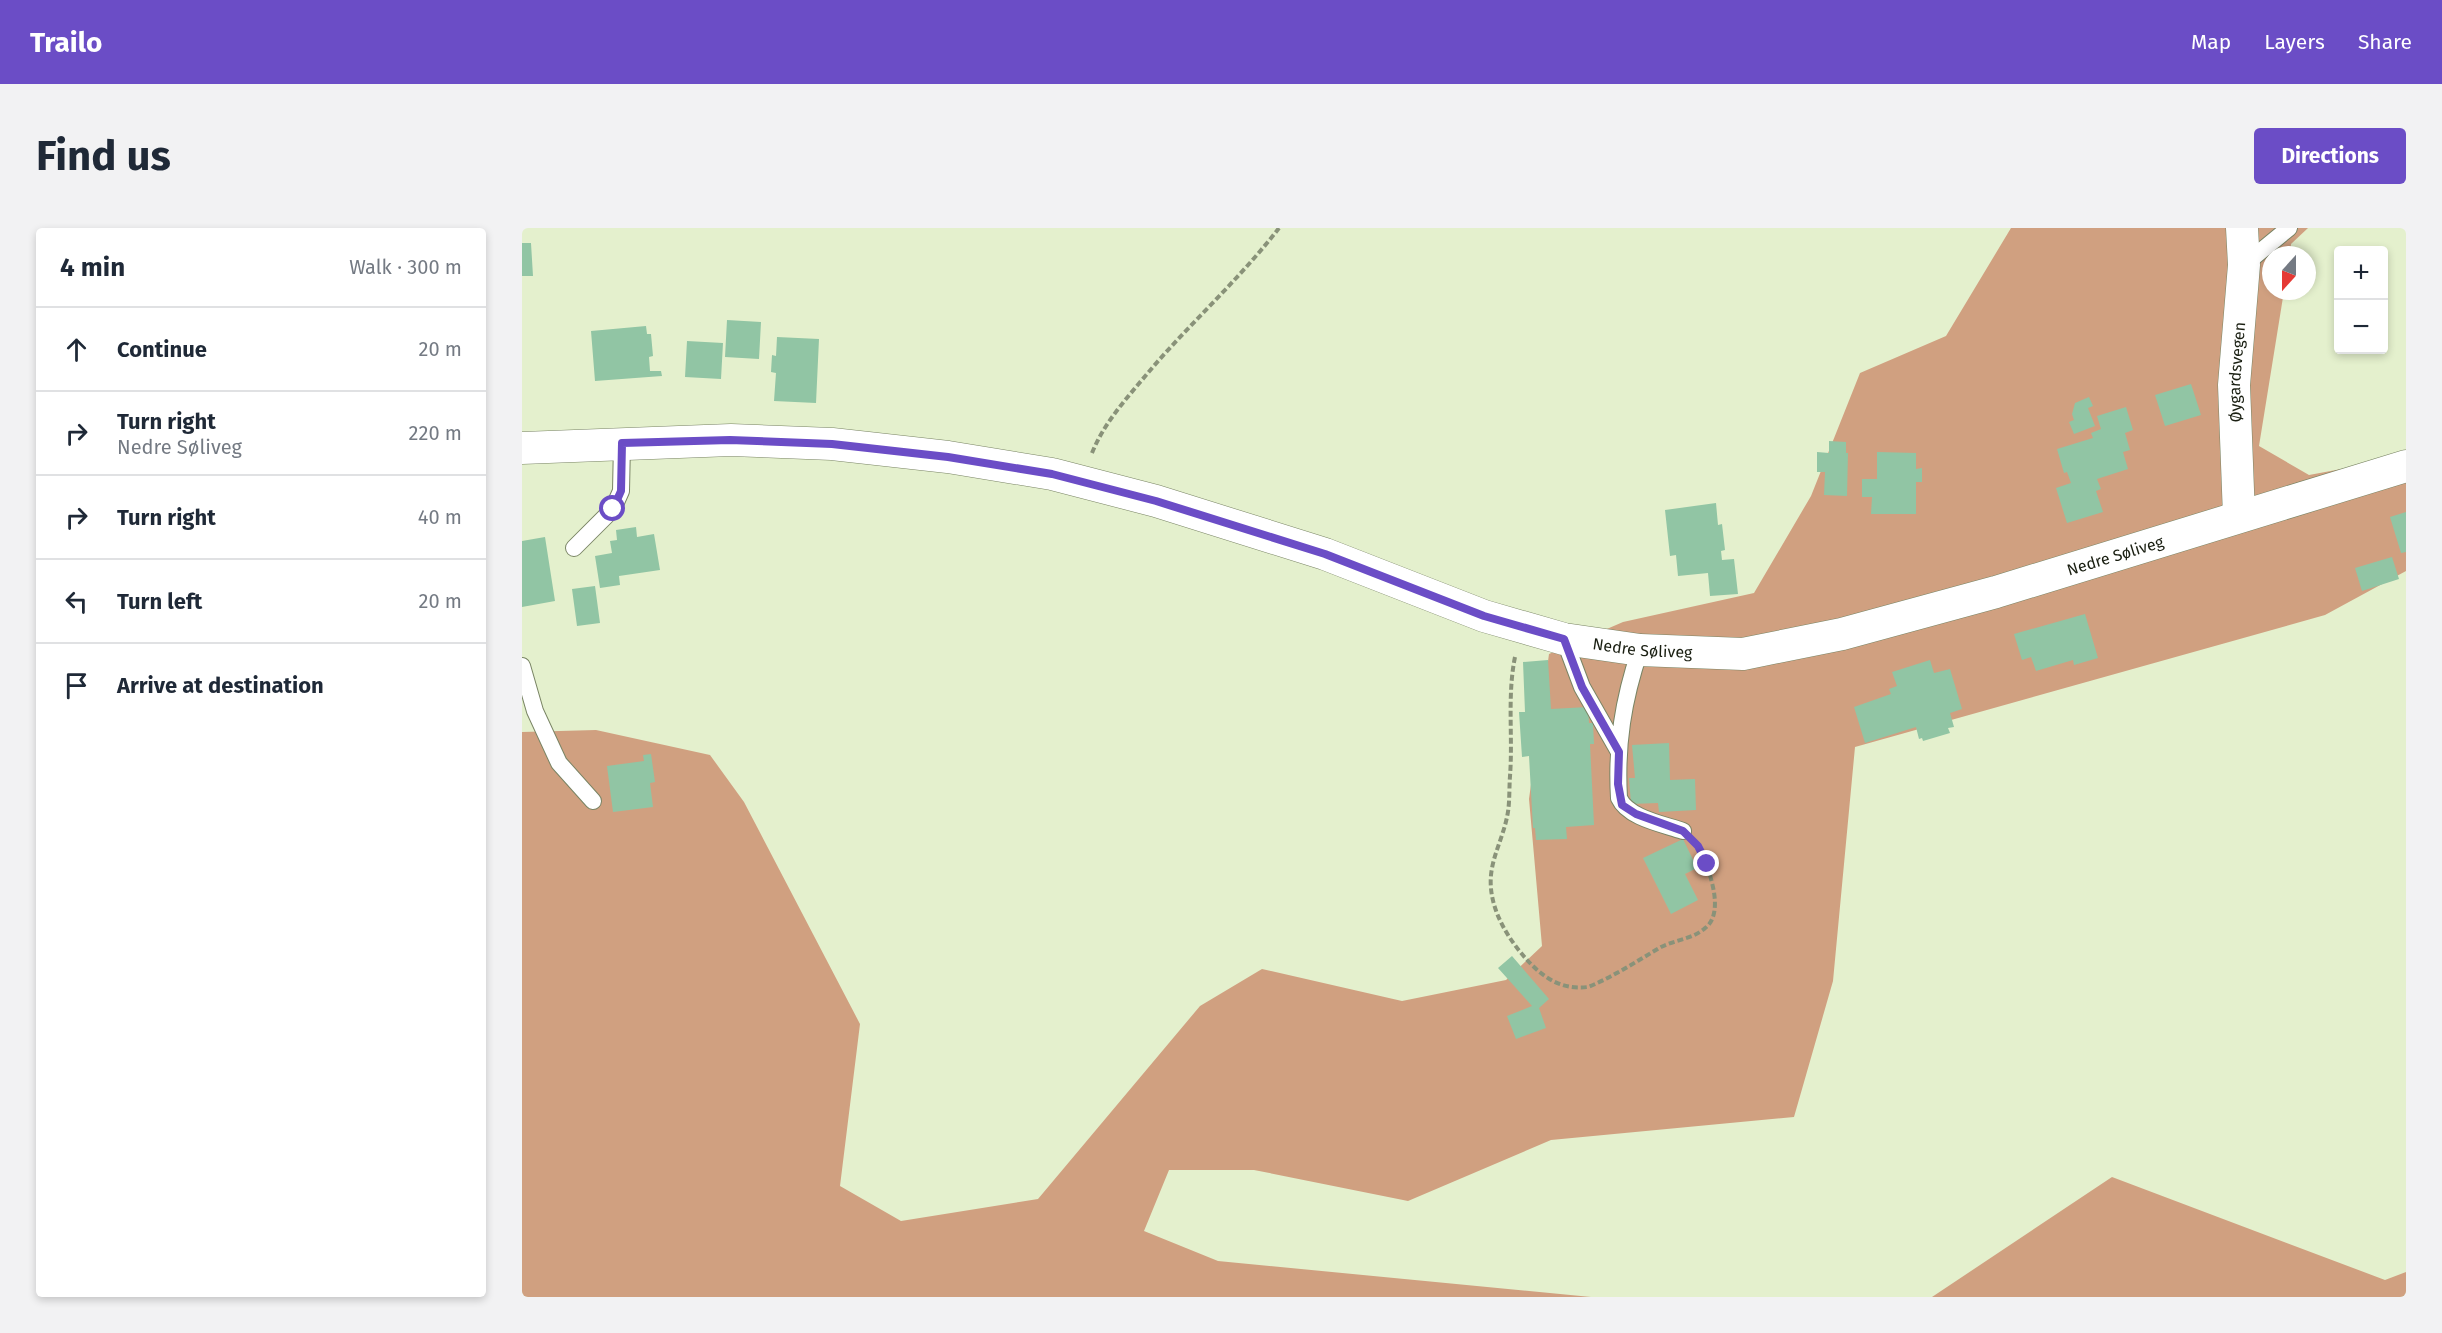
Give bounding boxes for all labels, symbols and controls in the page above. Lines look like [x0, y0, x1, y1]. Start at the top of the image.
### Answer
text: Trailo [30, 26, 102, 59]
text: Map [2191, 29, 2231, 55]
text: Layers [2264, 29, 2325, 55]
text: Share [2358, 29, 2412, 55]
button: Directions [2254, 128, 2406, 184]
text: Find us [36, 131, 171, 181]
north arrow [2262, 246, 2316, 300]
map controls [2334, 246, 2388, 354]
button: + [2334, 246, 2388, 300]
text: 4 min [60, 252, 125, 283]
text: Walk · 300 m [349, 255, 462, 279]
button: − [2334, 300, 2388, 354]
street label: Øygardsvegen [2224, 321, 2249, 423]
icon: ahead [60, 333, 93, 366]
text: Continue [117, 336, 207, 363]
text: 20 m [419, 337, 462, 361]
text: Turn right [117, 408, 216, 435]
icon: right [60, 417, 93, 450]
text: 220 m [409, 421, 462, 445]
text: Nedre Søliveg [117, 435, 242, 459]
route start [599, 495, 625, 521]
icon: right [60, 501, 93, 534]
text: Turn right [117, 504, 216, 531]
text: 40 m [418, 505, 462, 529]
street label: Nedre Søliveg [2065, 531, 2166, 579]
icon: left [60, 585, 93, 618]
text: Turn left [117, 588, 202, 615]
text: 20 m [419, 589, 462, 613]
street label: Nedre Søliveg [1591, 634, 1693, 662]
icon: arrive [60, 669, 93, 702]
text: Arrive at destination [117, 672, 324, 699]
route end [1693, 850, 1719, 876]

